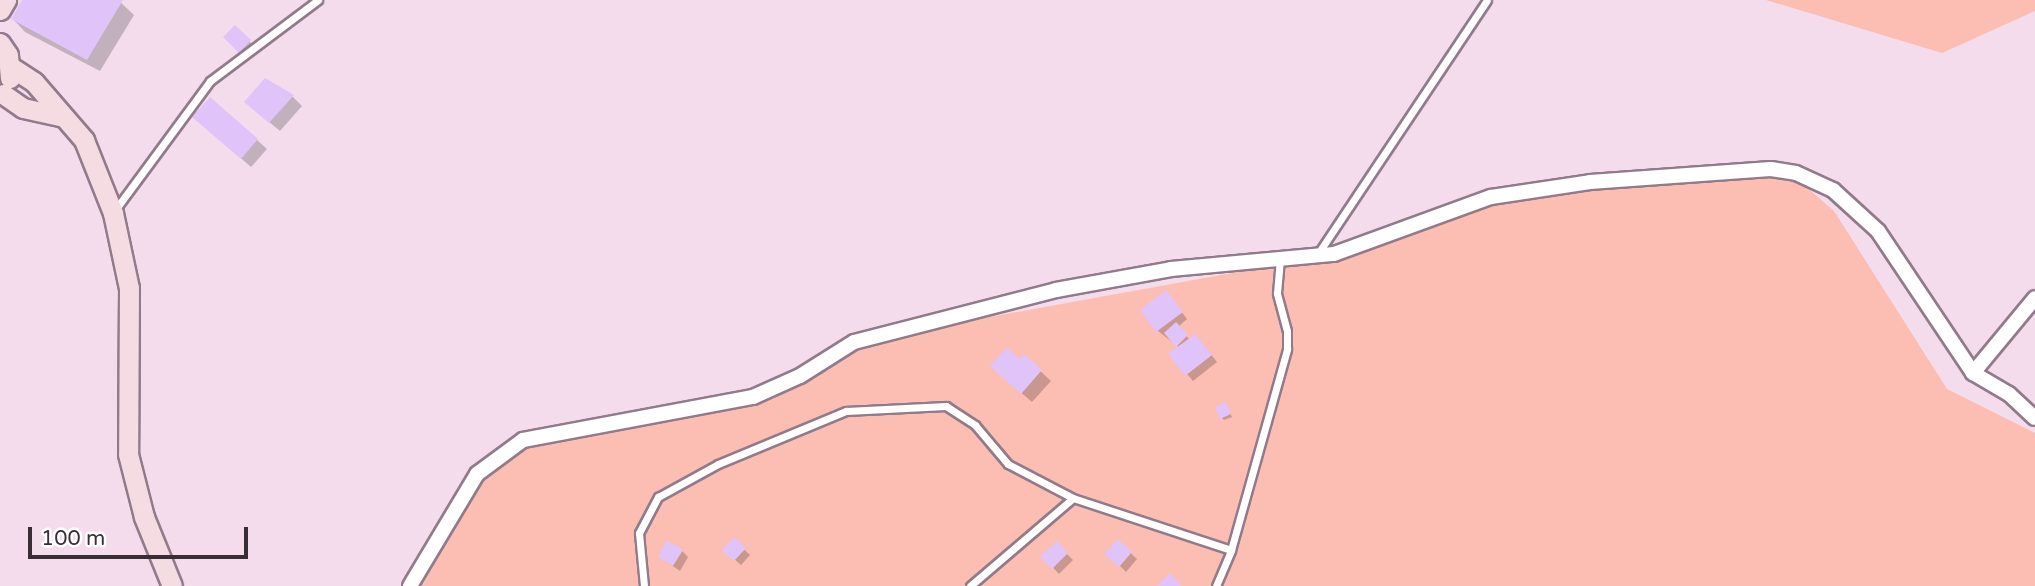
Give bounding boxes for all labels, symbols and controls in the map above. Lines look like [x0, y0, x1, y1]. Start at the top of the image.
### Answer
scale bar [32, 512, 252, 556]
text: 100 m [41, 526, 105, 551]

